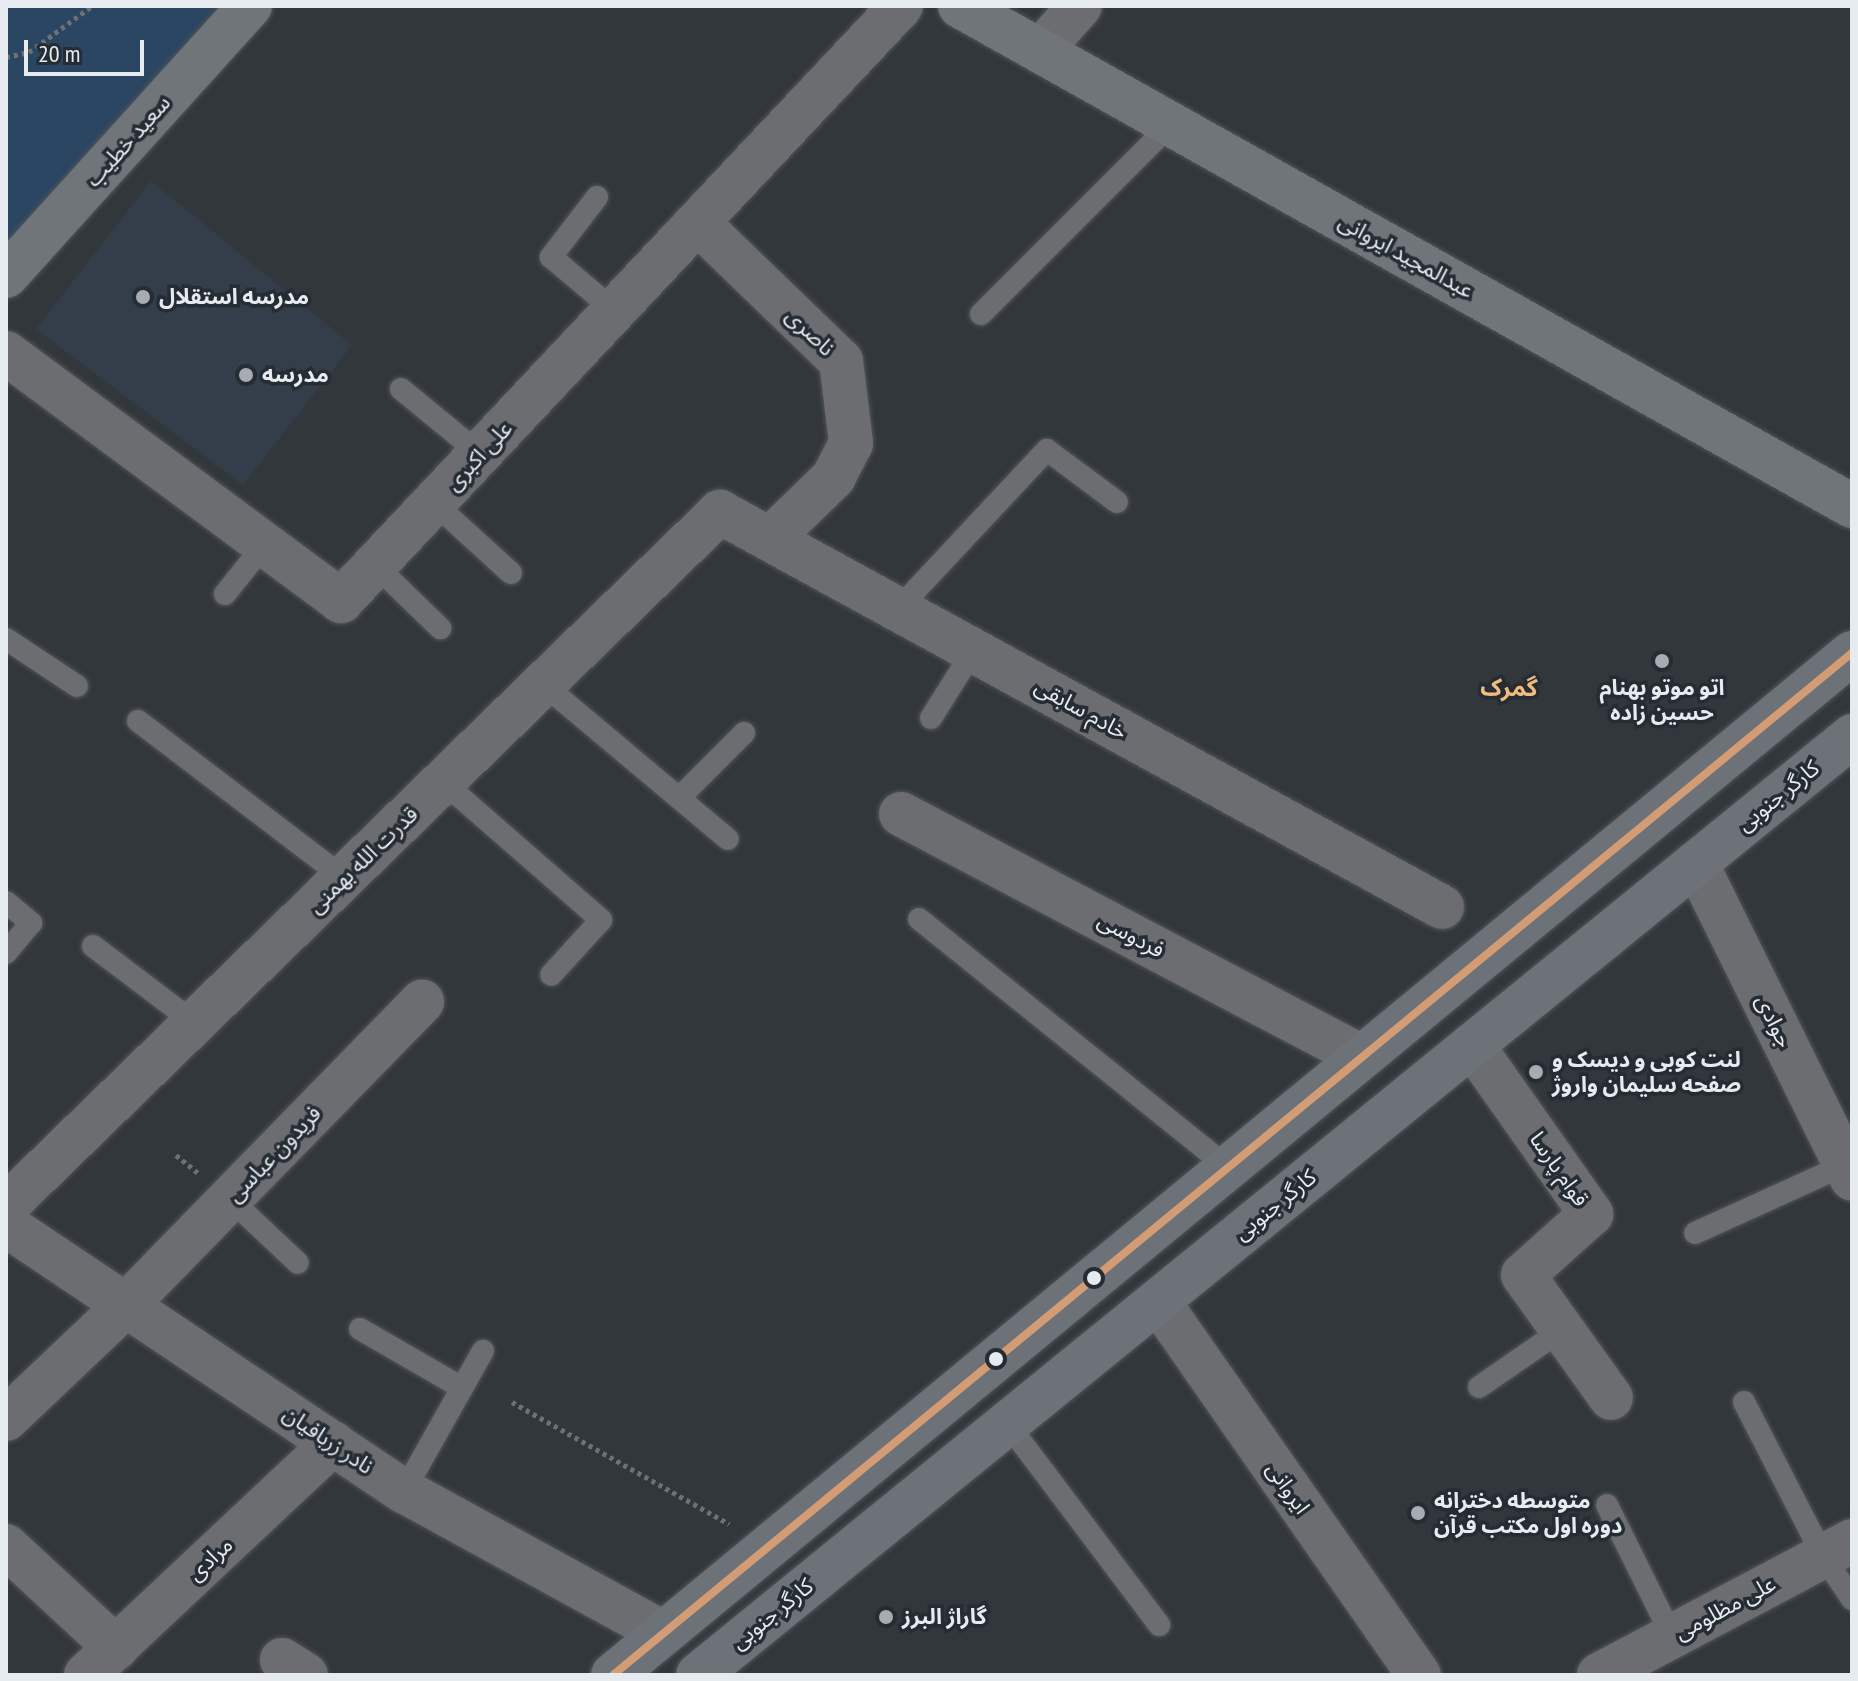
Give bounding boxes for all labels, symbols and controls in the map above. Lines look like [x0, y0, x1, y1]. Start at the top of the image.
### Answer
scale bar [28, 24, 148, 74]
text: 20 m [38, 38, 80, 69]
street label: سعید خطیب [80, 90, 176, 192]
street label: عبدالمجید ایروانی [1334, 208, 1478, 304]
place label: مدرسه استقلال [159, 284, 309, 310]
marker: مدرسه استقلال [134, 288, 152, 306]
street label: ناصری [780, 302, 840, 362]
place label: مدرسه [262, 362, 329, 388]
marker: مدرسه [237, 366, 255, 384]
street label: علی اکبری [440, 416, 518, 496]
marker: اتو موتو بهنام حسین زاده [1653, 652, 1671, 670]
street label: خادم سابقی [1030, 673, 1132, 745]
district label: گمرک [1480, 674, 1538, 702]
place label: اتو موتو بهنام حسین زاده [1599, 674, 1725, 726]
street label: کارگر جنوبی [1732, 755, 1824, 837]
street label: قدرت الله بهمنی [303, 801, 423, 919]
street label: فردوسی [1093, 907, 1169, 963]
street label: جوادی [1750, 990, 1798, 1052]
place label: لنت کوبی و دیسک و صفحه سلیمان واروژ [1552, 1046, 1741, 1098]
marker: لنت کوبی و دیسک و صفحه سلیمان واروژ [1527, 1063, 1545, 1081]
street label: فریدون عباسی [221, 1100, 327, 1208]
street label: قوام پارسا [1524, 1127, 1594, 1211]
street label: کارگر جنوبی [1229, 1164, 1321, 1246]
unlabelled marker [1086, 1270, 1102, 1286]
unlabelled marker [988, 1351, 1004, 1367]
street label: نادر زربافیان [278, 1400, 378, 1480]
street label: ایروانی [1261, 1457, 1315, 1519]
place label: متوسطه دخترانه دوره اول مکتب قرآن [1434, 1487, 1622, 1538]
marker: متوسطه دخترانه دوره اول مکتب قرآن [1409, 1504, 1427, 1522]
street label: مرادی [182, 1532, 238, 1586]
street label: علی مظلومی [1670, 1570, 1780, 1646]
street label: کارگر جنوبی [726, 1573, 818, 1655]
place label: گاراژ البرز [902, 1604, 987, 1630]
marker: گاراژ البرز [877, 1608, 895, 1626]

